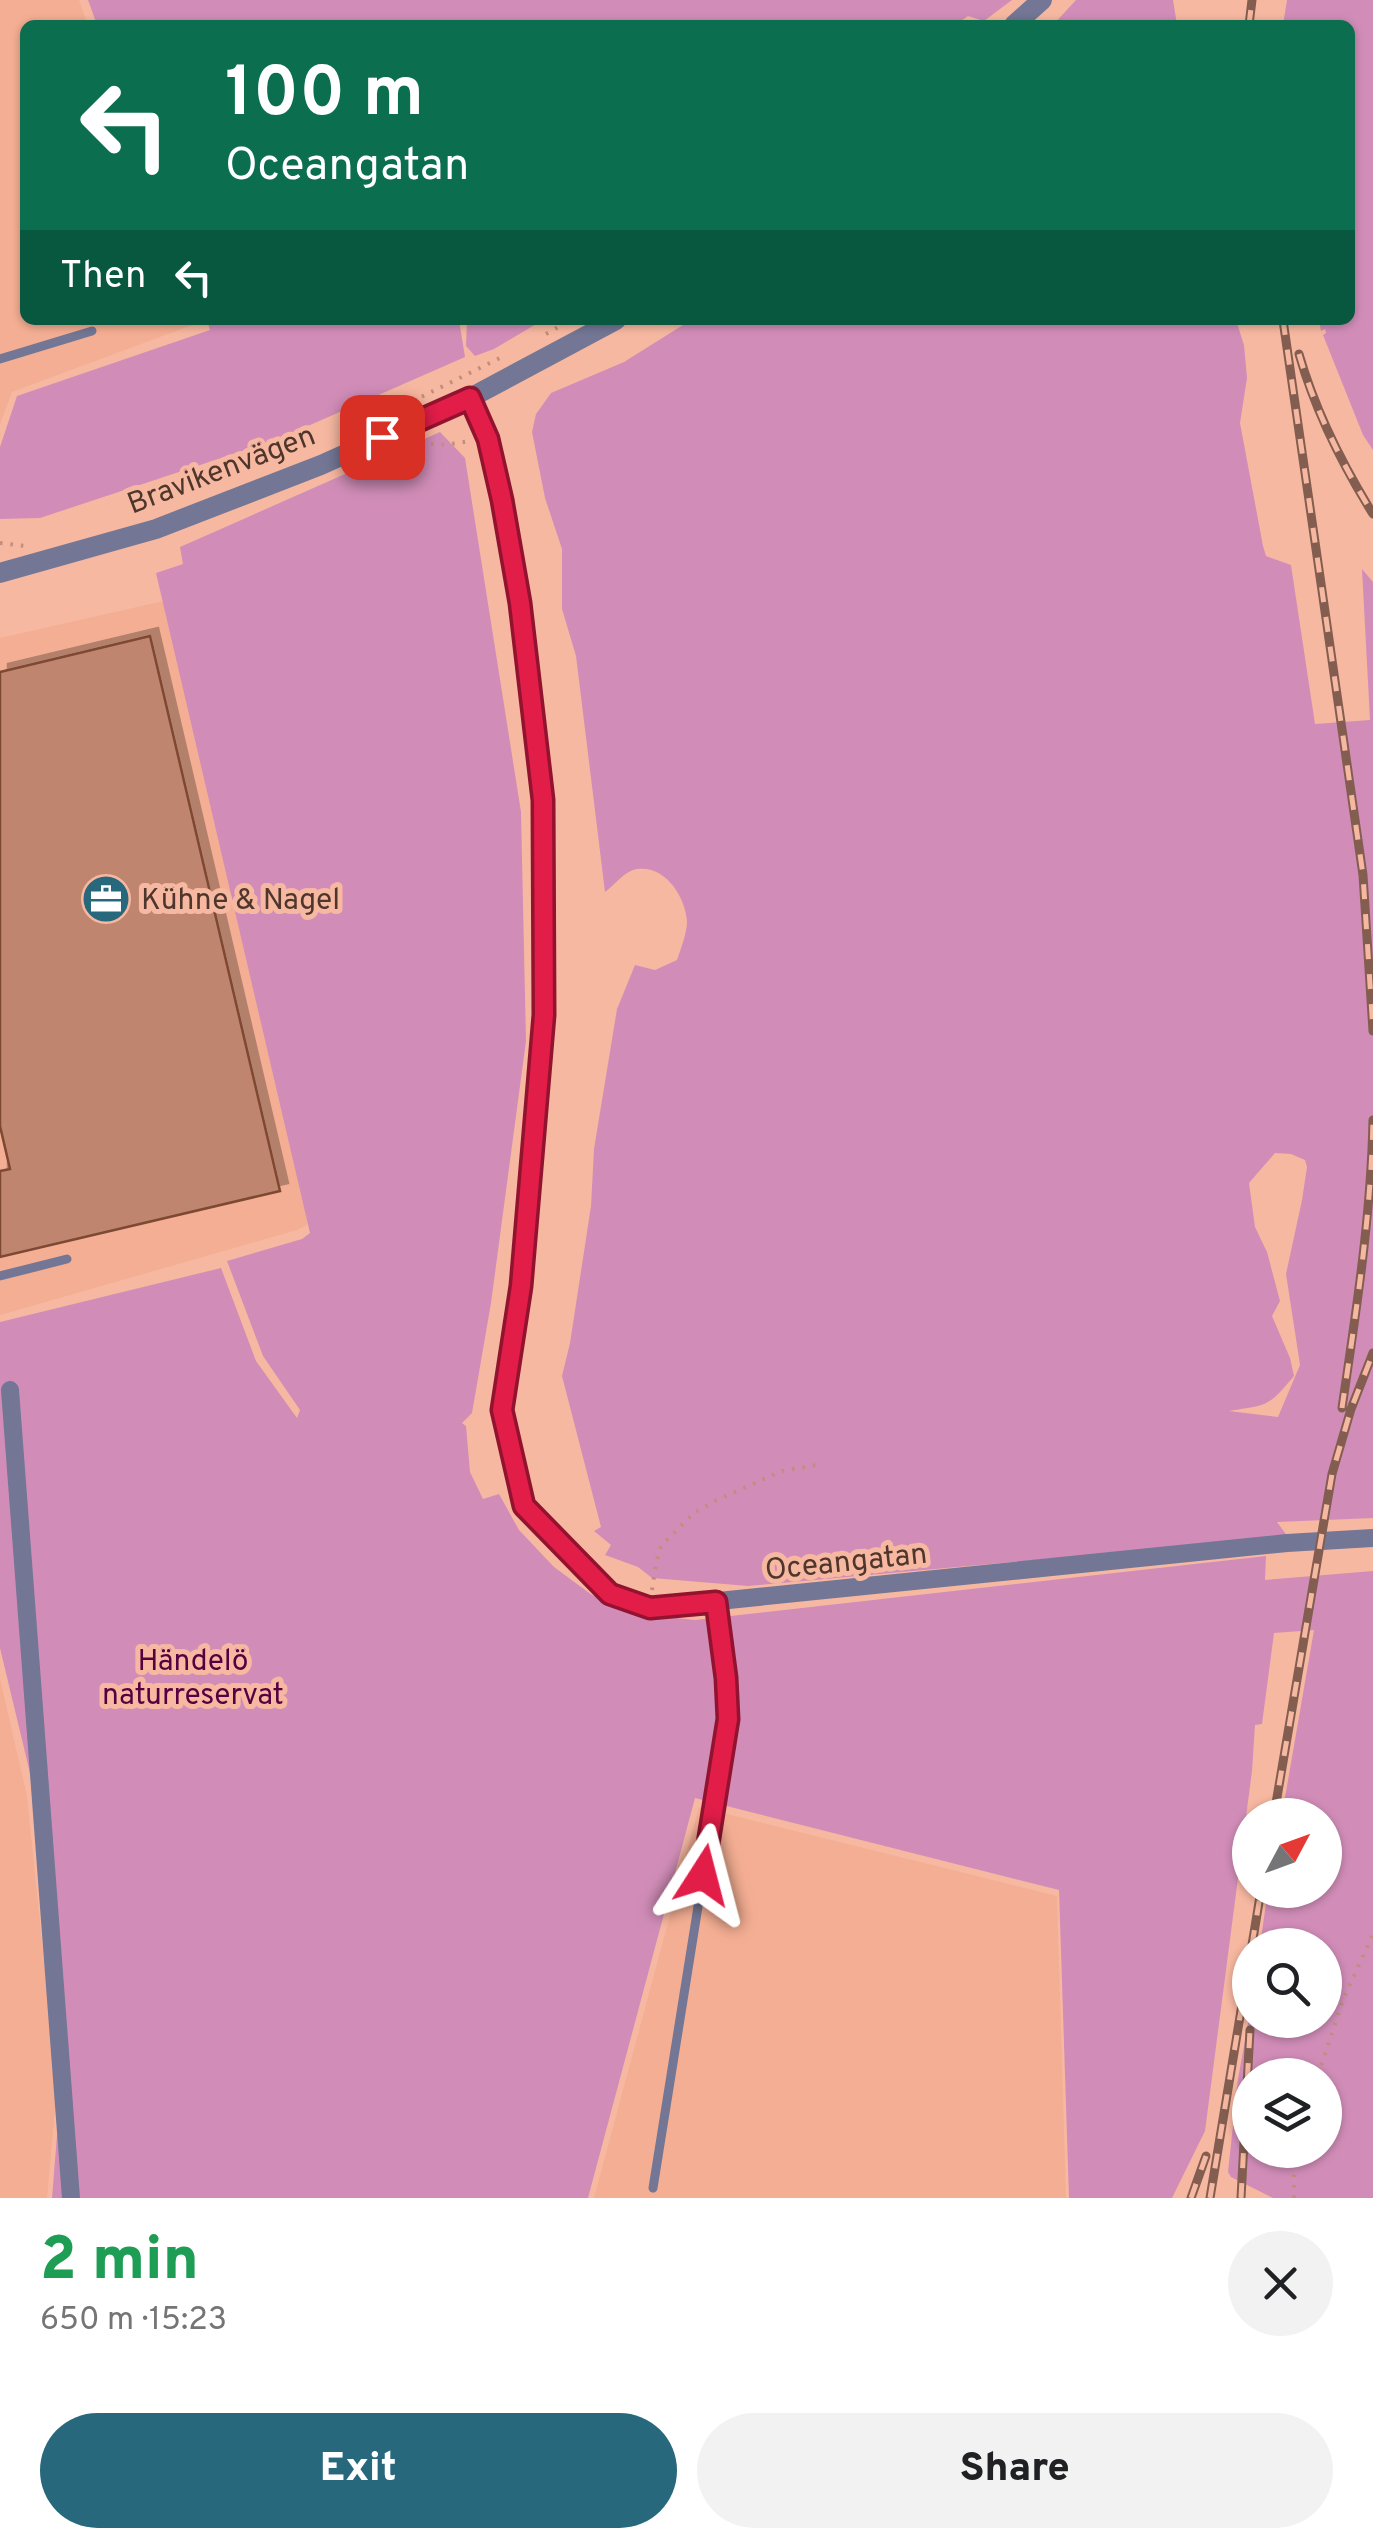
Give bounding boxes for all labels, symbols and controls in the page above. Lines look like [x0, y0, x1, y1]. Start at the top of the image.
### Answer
text: 100 m [225, 52, 424, 141]
icon: left [60, 60, 190, 190]
text: Oceangatan [225, 139, 469, 196]
icon: left [166, 250, 221, 305]
text: Then [60, 253, 146, 302]
pin [340, 395, 425, 480]
icon: arrive [355, 410, 410, 465]
street label: Bravikenvägen [123, 419, 321, 524]
office icon: Kühne & Nagel [80, 873, 132, 925]
place label: Kühne & Nagel [141, 883, 340, 920]
street label: Oceangatan [763, 1537, 929, 1590]
park label: Händelö naturreservat [102, 1644, 284, 1715]
north arrow [1232, 1798, 1342, 1908]
map controls [1232, 1798, 1342, 2168]
position arrow [651, 1823, 755, 1927]
button: search [1232, 1928, 1342, 2038]
button: layers [1232, 2058, 1342, 2168]
text: 2 min [40, 2225, 199, 2301]
button: close [1228, 2231, 1333, 2336]
text: 650 m · 15:23 [40, 2301, 227, 2341]
button: Exit [40, 2413, 677, 2528]
button: Share [697, 2413, 1333, 2528]

